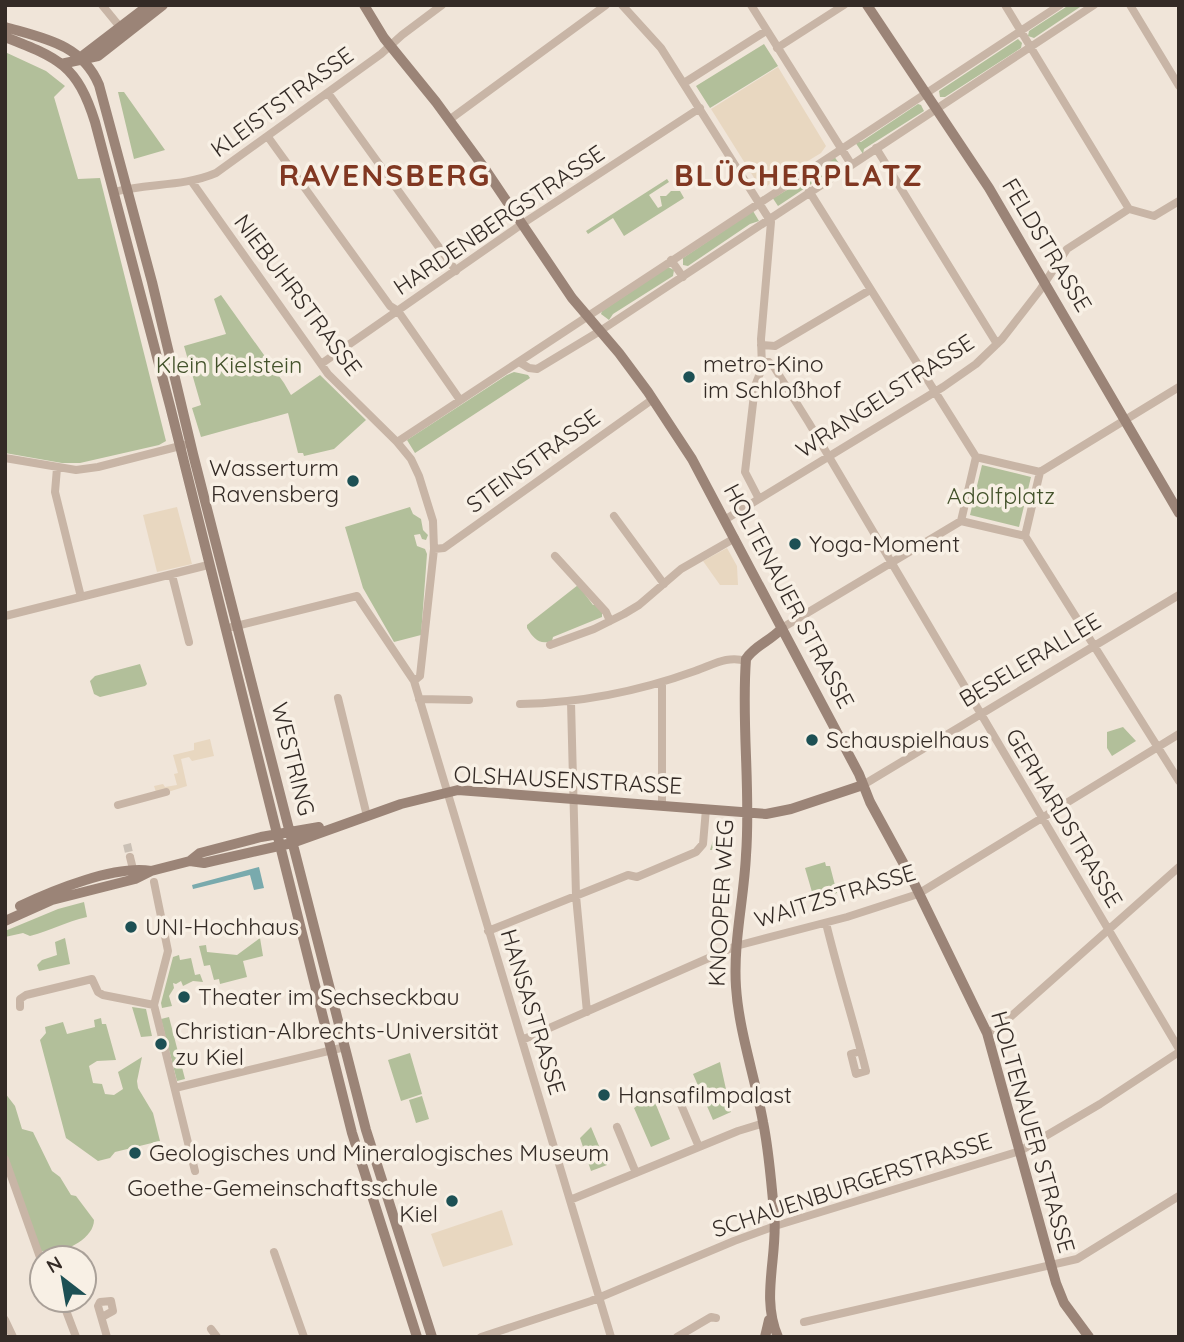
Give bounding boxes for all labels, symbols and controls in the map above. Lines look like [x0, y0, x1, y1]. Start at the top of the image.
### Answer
street label: KLEISTSTRASSE [205, 40, 359, 163]
street label: HARDENBERGSTRASSE [388, 138, 610, 301]
district label: RAVENSBERG [279, 156, 491, 194]
district label: BLÜCHERPLATZ [674, 156, 924, 194]
street label: FELDSTRASSE [996, 173, 1099, 317]
street label: NIEBUHRSTRASSE [228, 208, 369, 381]
street label: WRANGELSTRASSE [790, 327, 979, 464]
place label: metro-Kino im Schloßhof [703, 349, 841, 404]
park label: Klein Kielstein [156, 350, 302, 379]
marker: metro-Kino im Schloßhof [681, 369, 697, 385]
street label: STEINSTRASSE [460, 402, 605, 519]
place label: Wasserturm Ravensberg [209, 453, 339, 508]
marker: Wasserturm Ravensberg [345, 473, 361, 489]
street label: HOLTENAUER STRASSE [718, 478, 861, 713]
park label: Adolfplatz [947, 481, 1055, 510]
place label: Yoga-Moment [809, 529, 960, 558]
marker: Yoga-Moment [787, 536, 803, 552]
street label: BESELERALLEE [954, 606, 1106, 713]
street label: WESTRING [265, 699, 322, 819]
street label: GERHARDSTRASSE [999, 723, 1129, 913]
place label: Schauspielhaus [826, 725, 989, 754]
marker: Schauspielhaus [804, 732, 820, 748]
street label: OLSHAUSENSTRASSE [453, 759, 683, 800]
street label: KNOOPER WEG [702, 819, 739, 987]
street label: WAITZSTRASSE [751, 857, 919, 934]
place label: UNI-Hochhaus [145, 912, 299, 941]
marker: UNI-Hochhaus [123, 919, 139, 935]
street label: HANSASTRASSE [494, 925, 572, 1098]
place label: Theater im Sechseckbau [198, 982, 460, 1011]
marker: Theater im Sechseckbau [176, 989, 192, 1005]
street label: HOLTENAUER STRASSE [985, 1007, 1082, 1256]
place label: Christian-Albrechts-Universität zu Kiel [175, 1016, 499, 1071]
marker: Christian-Albrechts-Universität zu Kiel [153, 1036, 169, 1052]
place label: Hansafilmpalast [618, 1080, 792, 1109]
marker: Hansafilmpalast [596, 1087, 612, 1103]
street label: SCHAUENBURGERSTRASSE [708, 1126, 995, 1243]
place label: Geologisches und Mineralogisches Museum [149, 1138, 609, 1167]
marker: Geologisches und Mineralogisches Museum [127, 1145, 143, 1161]
place label: Goethe-Gemeinschaftsschule Kiel [127, 1173, 438, 1228]
marker: Goethe-Gemeinschaftsschule Kiel [444, 1193, 460, 1209]
north arrow [28, 1244, 98, 1314]
text: N [42, 1251, 66, 1278]

